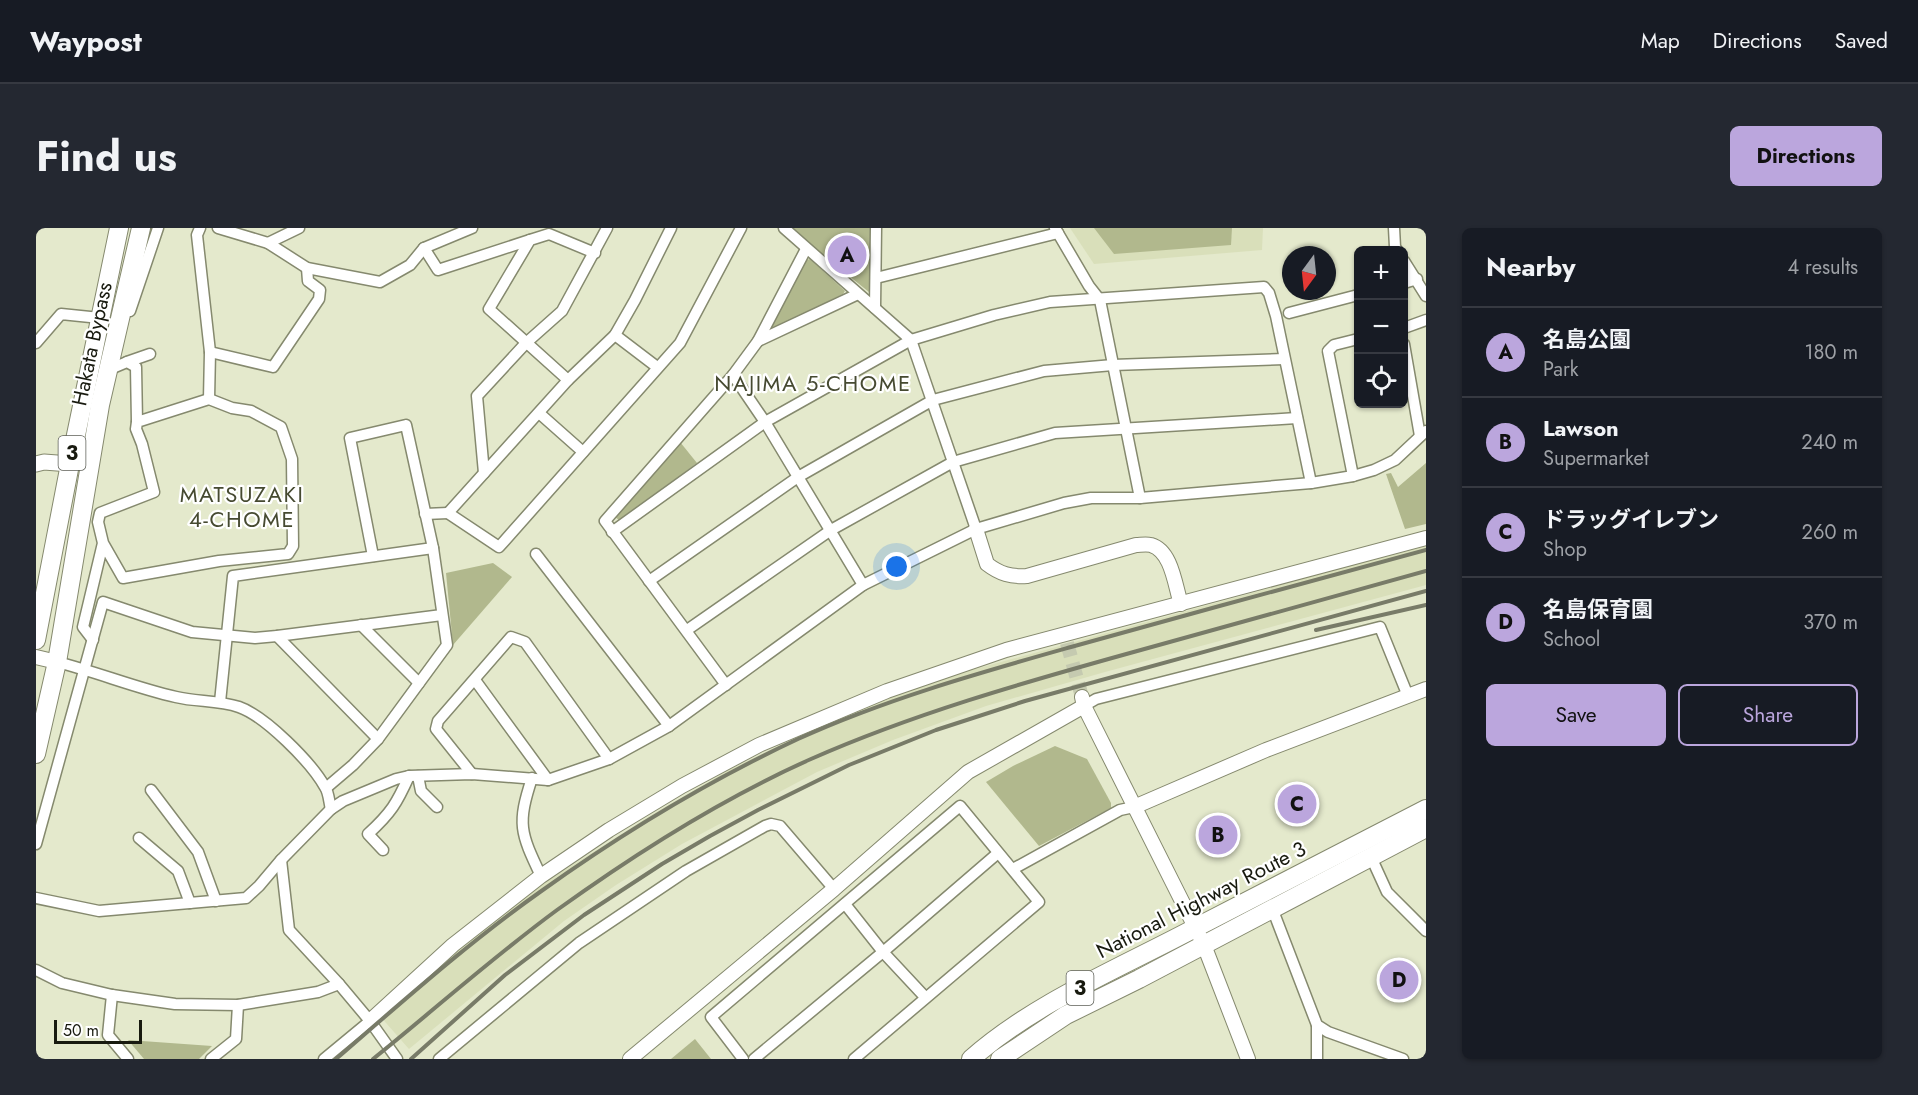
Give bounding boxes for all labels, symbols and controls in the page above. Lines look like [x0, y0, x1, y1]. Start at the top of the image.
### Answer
text: Waypost [30, 21, 142, 62]
text: Map [1641, 26, 1680, 56]
text: Directions [1713, 26, 1802, 56]
text: Saved [1835, 26, 1888, 56]
text: Find us [36, 126, 177, 187]
button: Directions [1730, 126, 1882, 186]
pin: A [828, 232, 866, 278]
north arrow [1282, 246, 1336, 300]
map controls [1354, 246, 1408, 408]
button: + [1354, 246, 1408, 300]
text: Nearby [1486, 248, 1575, 286]
text: 4 results [1787, 253, 1858, 282]
street label: Hakata Bypass [64, 279, 120, 409]
button: − [1354, 300, 1408, 354]
text: 名島公園 [1543, 323, 1631, 355]
text: A [1498, 338, 1513, 367]
text: 180 m [1804, 338, 1858, 367]
button: locate [1354, 354, 1408, 408]
text: Park [1543, 355, 1579, 384]
district label: NAJIMA 5-CHOME [714, 367, 912, 399]
text: Lawson [1543, 412, 1619, 444]
text: B [1499, 428, 1512, 457]
text: 240 m [1801, 428, 1858, 457]
road number: 3 [58, 436, 86, 470]
text: Supermarket [1543, 444, 1649, 473]
district label: MATSUZAKI 4-CHOME [180, 478, 304, 535]
text: ドラッグイレブン [1543, 503, 1719, 535]
text: C [1498, 518, 1513, 547]
text: 260 m [1802, 518, 1858, 547]
text: Shop [1543, 535, 1587, 564]
your location [882, 552, 911, 581]
text: 名島保育園 [1543, 593, 1653, 625]
text: D [1498, 608, 1513, 637]
text: 370 m [1803, 608, 1858, 637]
text: School [1543, 625, 1600, 654]
button: Save [1486, 684, 1666, 746]
button: Share [1678, 684, 1858, 746]
pin: C [1278, 782, 1316, 826]
pin: B [1198, 812, 1238, 858]
street label: National Highway Route 3 [1091, 834, 1311, 966]
pin: D [1380, 958, 1418, 1002]
road number: 3 [1066, 971, 1094, 1005]
scale bar [54, 1017, 142, 1044]
text: 50 m [63, 1019, 99, 1042]

